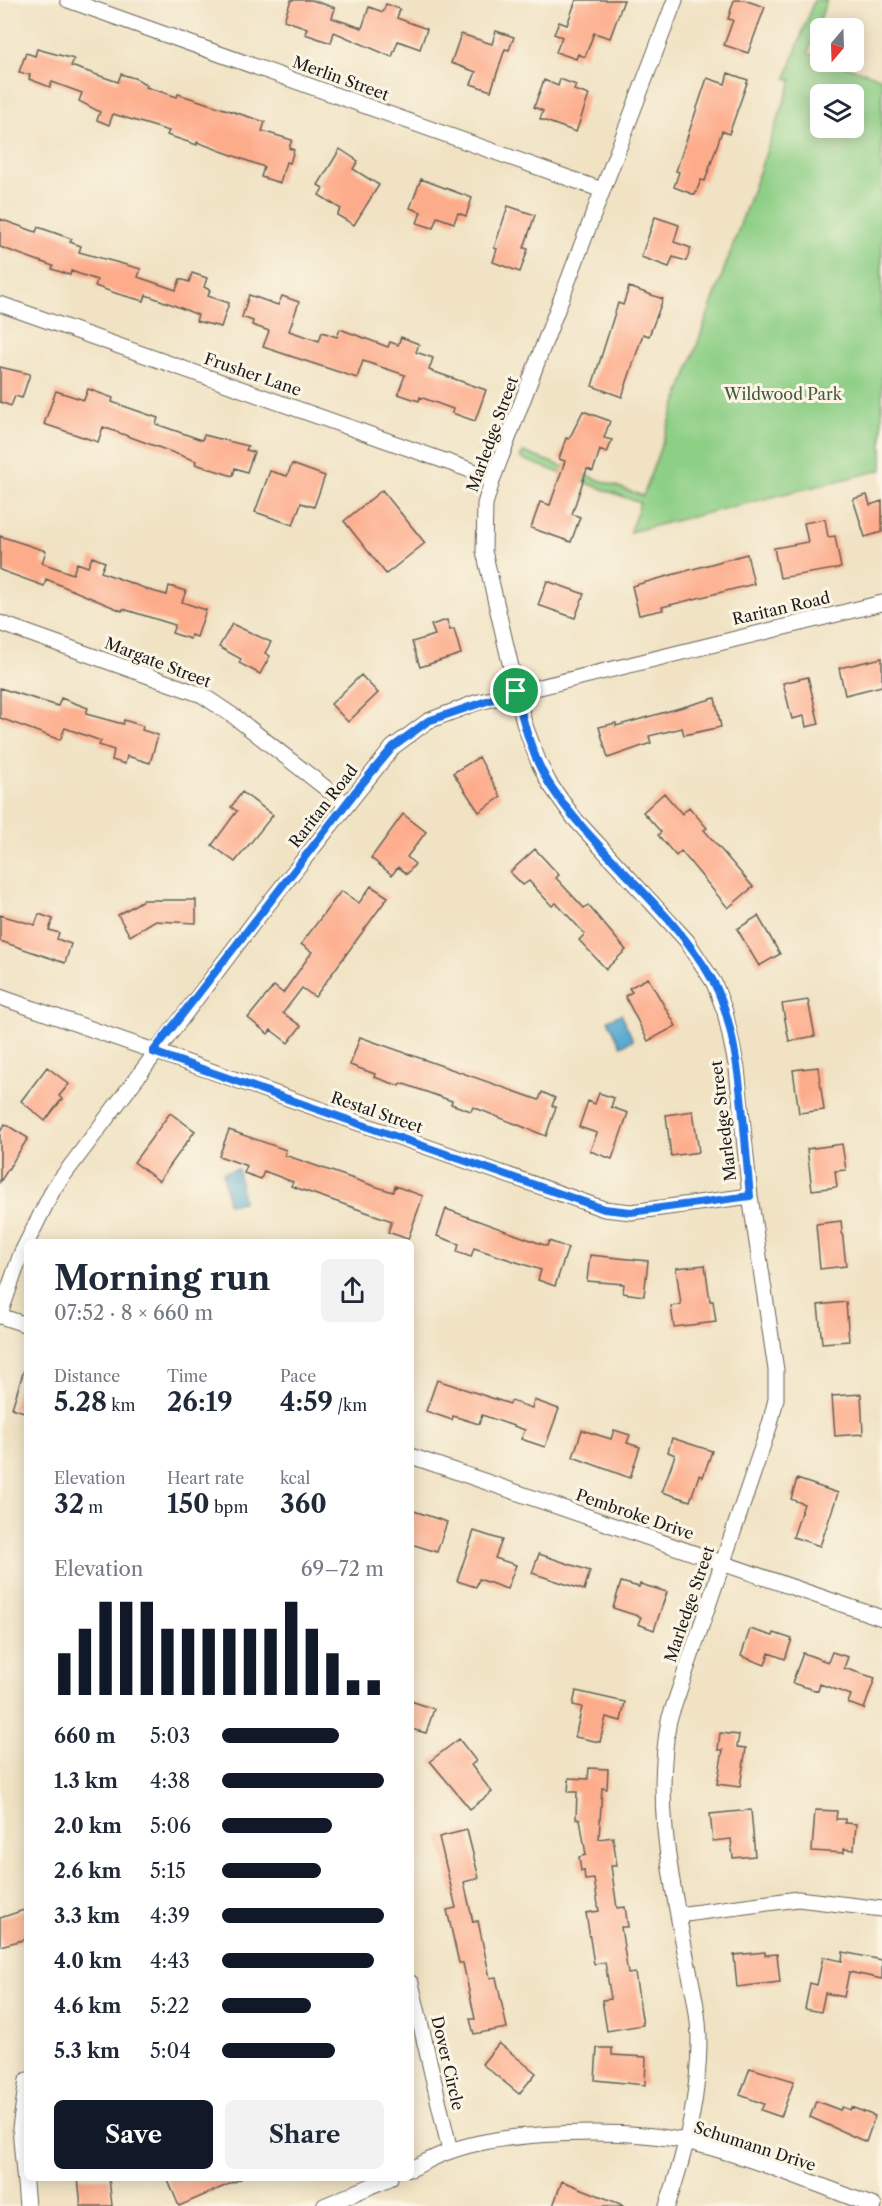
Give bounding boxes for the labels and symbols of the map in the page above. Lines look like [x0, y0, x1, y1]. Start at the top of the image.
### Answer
north arrow [810, 18, 864, 72]
street label: Merlin Street [290, 51, 392, 105]
street label: Frusher Lane [202, 348, 304, 400]
street label: Marledge Street [462, 373, 522, 495]
park label: Wildwood Park [723, 384, 843, 404]
street label: Raritan Road [730, 587, 832, 629]
street label: Margate Street [102, 633, 214, 692]
pin [490, 665, 541, 716]
street label: Raritan Road [284, 760, 362, 851]
street label: Marledge Street [706, 1059, 740, 1183]
street label: Restal Street [328, 1087, 426, 1137]
street label: Pembroke Drive [573, 1484, 697, 1544]
street label: Marledge Street [660, 1543, 718, 1665]
street label: Dover Circle [427, 2014, 469, 2112]
street label: Schumann Drive [691, 2117, 819, 2175]

